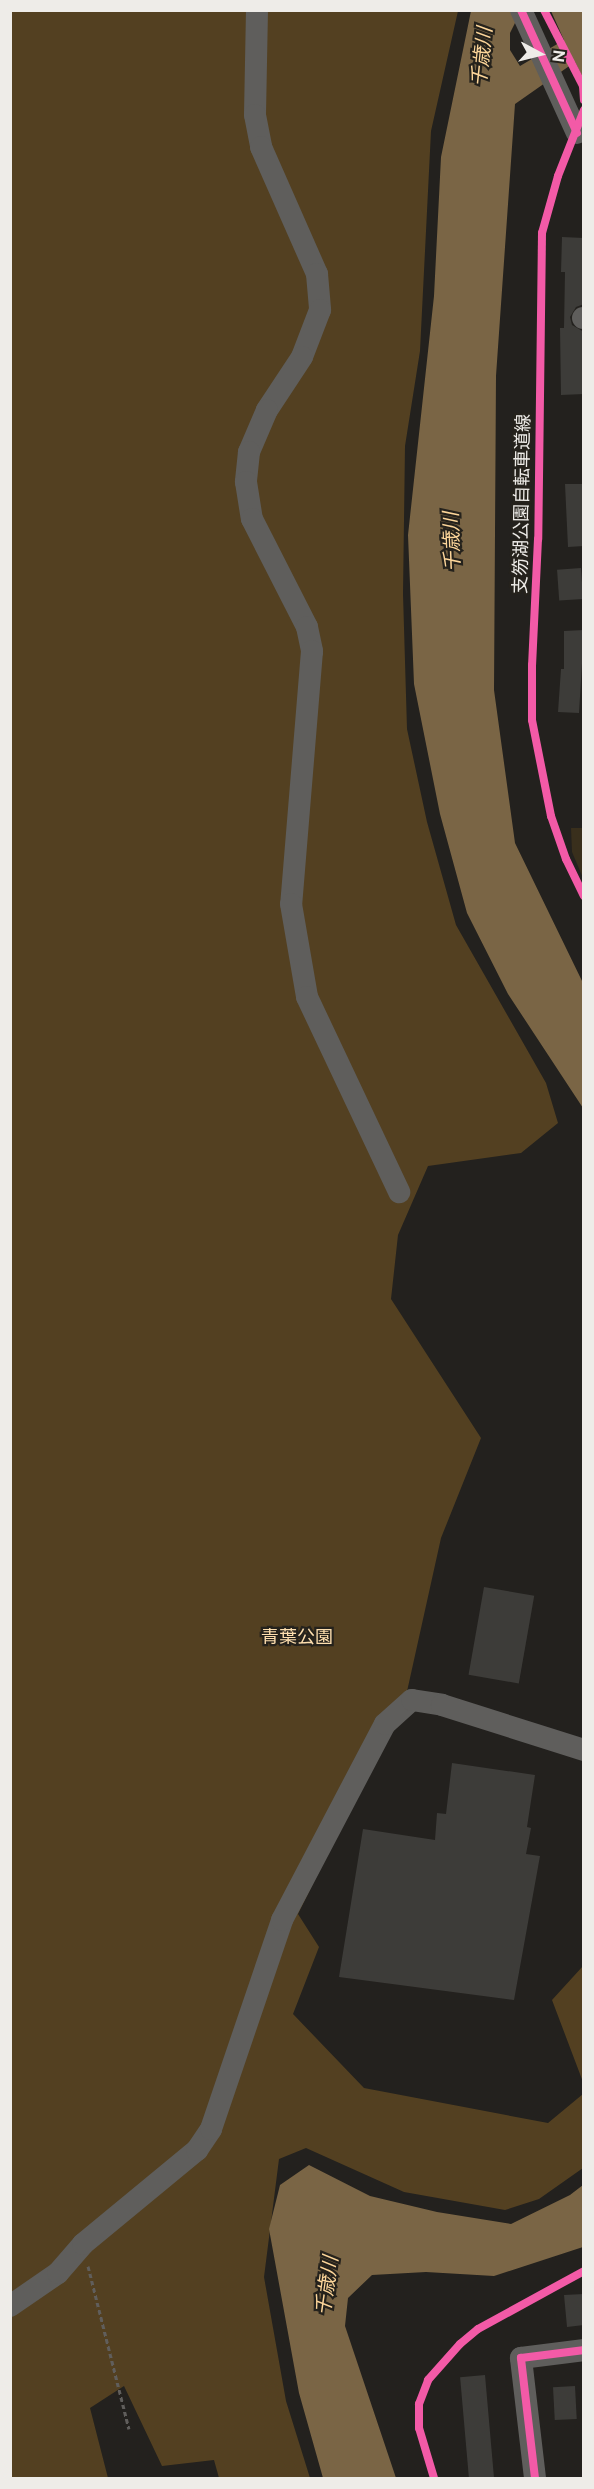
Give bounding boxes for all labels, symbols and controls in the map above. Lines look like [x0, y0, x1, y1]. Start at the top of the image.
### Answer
north arrow [510, 24, 570, 84]
water label: 千歳川 [467, 26, 497, 88]
text: N [548, 49, 569, 64]
street label: 支笏湖公園自転車道線 [510, 414, 534, 594]
water label: 千歳川 [439, 512, 465, 572]
park label: 青葉公園 [261, 1626, 333, 1648]
water label: 千歳川 [311, 2255, 343, 2317]

